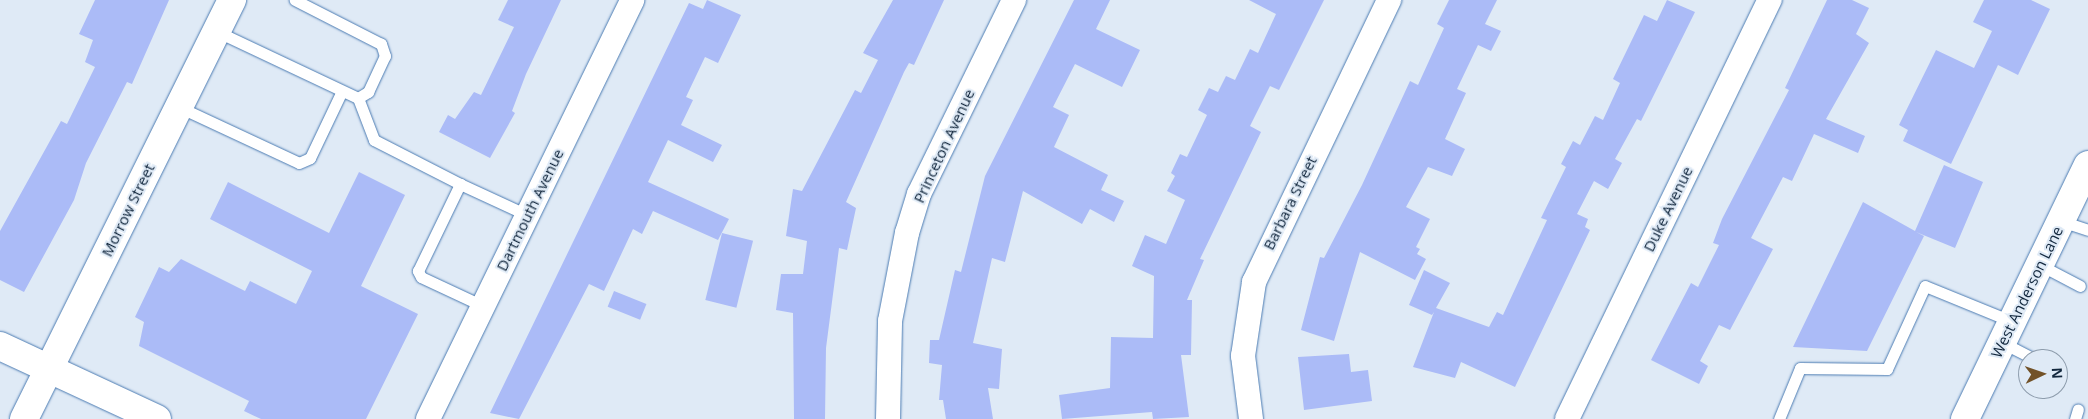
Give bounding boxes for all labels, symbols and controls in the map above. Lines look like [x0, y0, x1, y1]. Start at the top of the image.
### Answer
street label: Princeton Avenue [910, 86, 978, 206]
street label: Dartmouth Avenue [493, 146, 567, 274]
street label: Barbara Street [1260, 153, 1320, 253]
street label: Morrow Street [98, 161, 158, 259]
street label: Duke Avenue [1640, 163, 1696, 255]
street label: West Anderson Lane [1987, 223, 2067, 361]
north arrow [2018, 349, 2068, 399]
text: N [2048, 367, 2067, 379]

